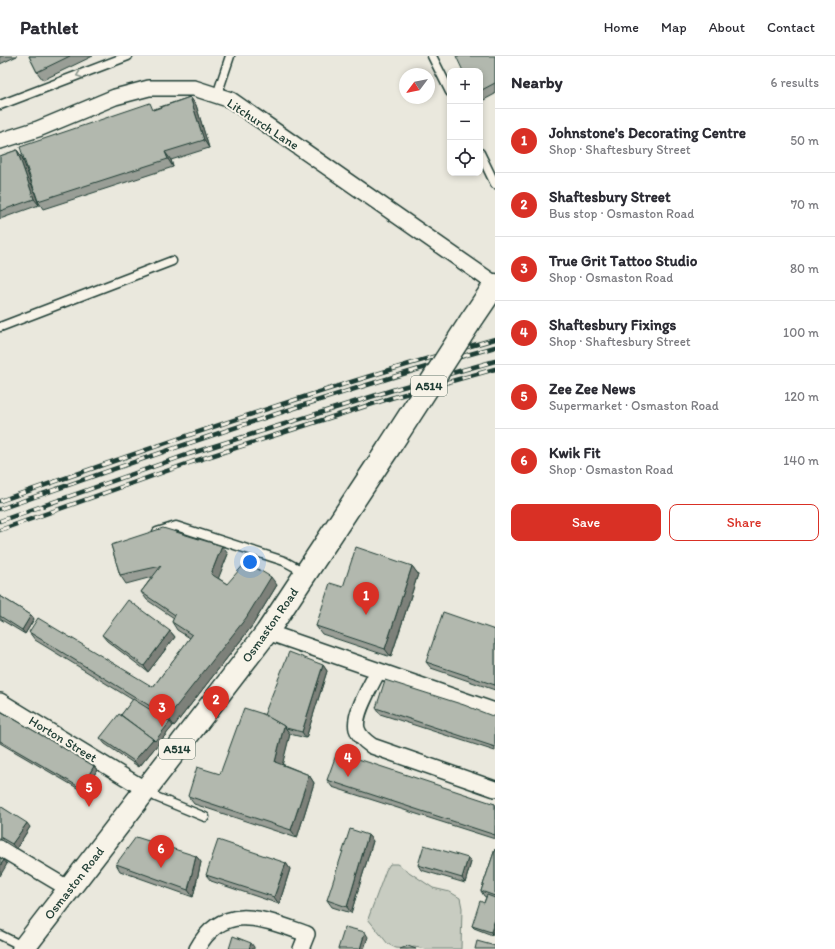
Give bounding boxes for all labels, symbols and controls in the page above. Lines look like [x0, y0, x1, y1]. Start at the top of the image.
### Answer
text: Pathlet [20, 16, 78, 39]
text: Home [604, 19, 639, 36]
text: Map [661, 19, 687, 36]
text: About [709, 19, 745, 36]
text: Contact [767, 19, 815, 36]
north arrow [399, 68, 435, 104]
map controls [447, 68, 483, 176]
button: + [447, 68, 483, 104]
one-way arrow [76, 70, 83, 78]
text: Nearby [511, 72, 563, 92]
text: 6 results [771, 75, 819, 90]
street label: Litchurch Lane [224, 95, 302, 153]
button: − [447, 104, 483, 140]
text: Johnstone's Decorating Centre [549, 124, 746, 142]
text: 1 [521, 133, 527, 148]
text: 50 m [790, 133, 819, 148]
button: locate [447, 140, 483, 176]
text: Shop · Shaftesbury Street [549, 142, 691, 157]
text: Shaftesbury Street [549, 188, 671, 206]
text: 2 [521, 197, 527, 212]
text: 70 m [791, 197, 819, 212]
text: Bus stop · Osmaston Road [549, 206, 694, 221]
text: True Grit Tattoo Studio [549, 252, 697, 270]
text: 3 [520, 261, 528, 276]
text: 80 m [790, 261, 819, 276]
text: Shop · Osmaston Road [549, 270, 673, 285]
text: Shaftesbury Fixings [549, 316, 676, 334]
text: 4 [520, 325, 528, 340]
text: 100 m [783, 325, 819, 340]
text: Shop · Shaftesbury Street [549, 334, 691, 349]
road number: A514 [411, 376, 447, 396]
text: Zee Zee News [549, 380, 636, 398]
text: 5 [521, 389, 527, 404]
text: 120 m [784, 389, 819, 404]
text: Supermarket · Osmaston Road [549, 398, 719, 413]
text: Kwik Fit [549, 444, 601, 462]
text: 6 [521, 453, 527, 468]
text: 140 m [783, 453, 819, 468]
text: Shop · Osmaston Road [549, 462, 673, 477]
button: Save [511, 504, 661, 541]
button: Share [669, 504, 819, 541]
your location [240, 552, 260, 572]
pin: 1 [353, 582, 379, 615]
street label: Osmaston Road [239, 585, 301, 665]
pin: 2 [203, 686, 229, 719]
pin: 3 [149, 694, 175, 727]
street label: Horton Street [26, 713, 100, 765]
road number: A514 [159, 739, 195, 759]
pin: 4 [335, 744, 361, 777]
pin: 5 [76, 774, 102, 807]
pin: 6 [148, 835, 174, 868]
street label: Osmaston Road [41, 844, 107, 922]

